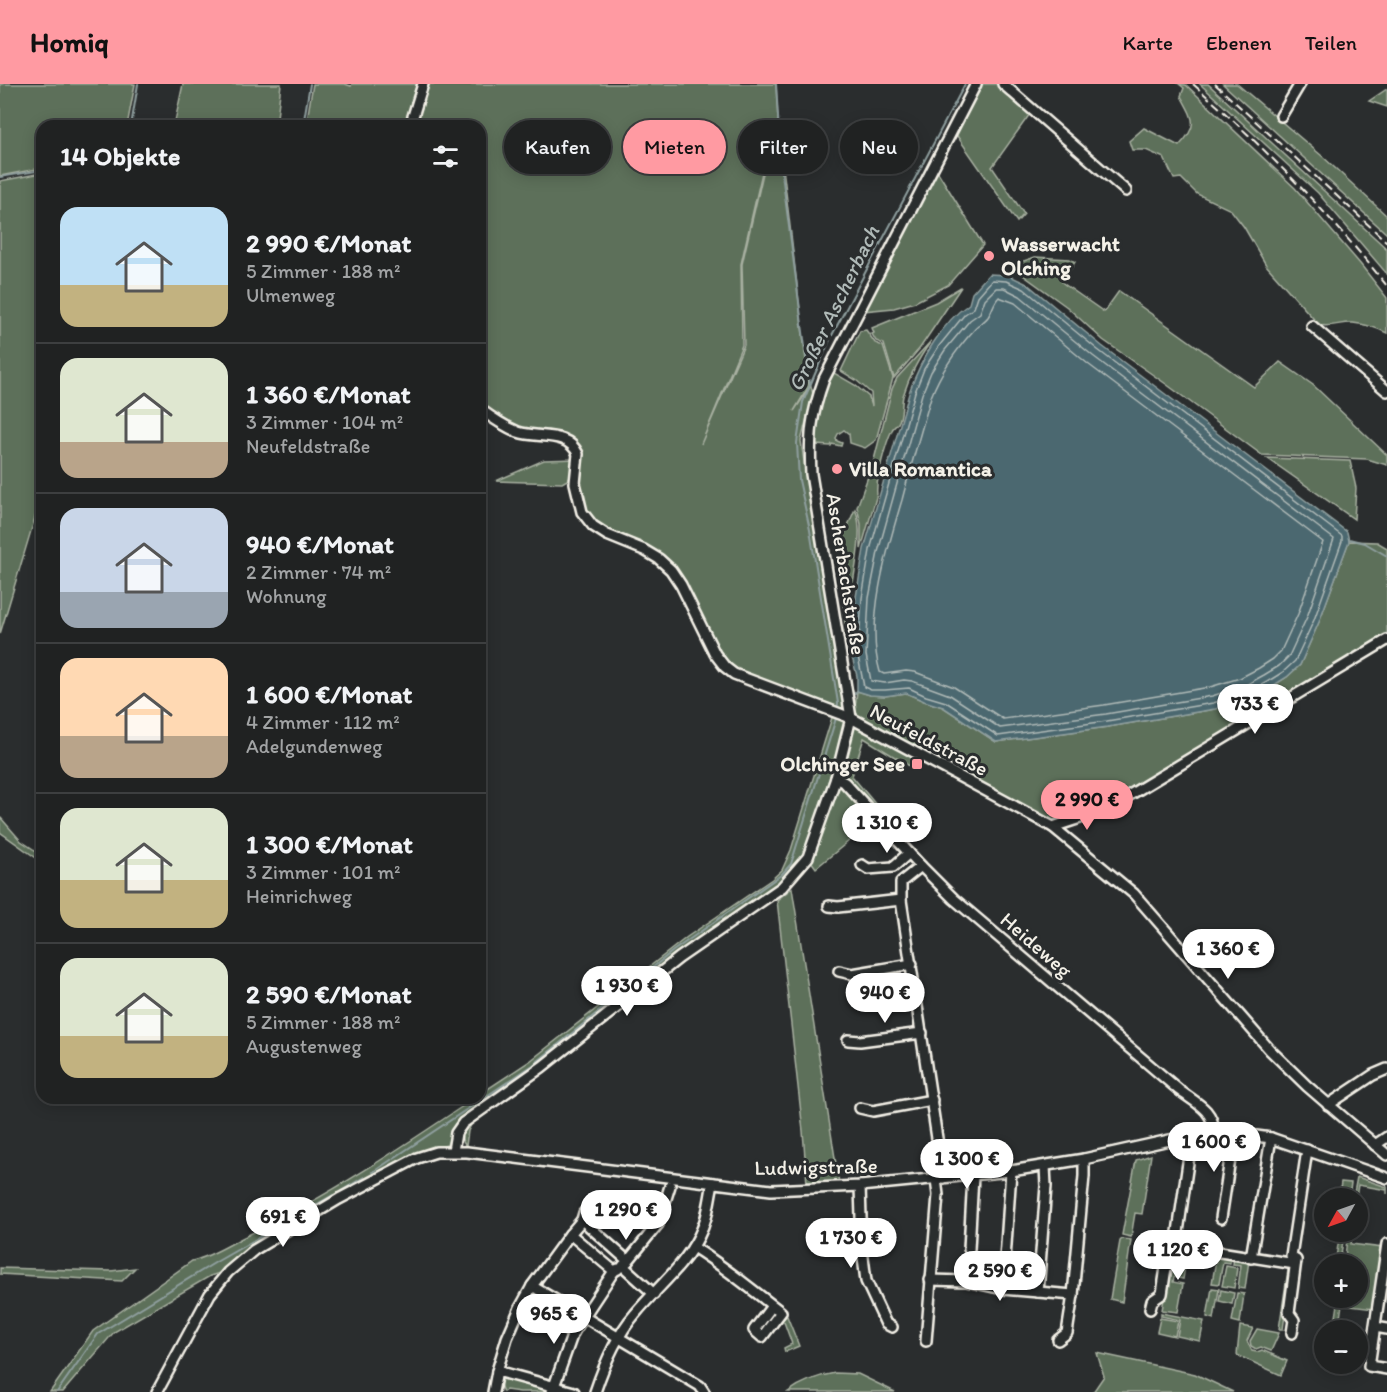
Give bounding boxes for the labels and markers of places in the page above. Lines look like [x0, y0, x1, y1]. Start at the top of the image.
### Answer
place label: Wasserwacht Olching [1001, 231, 1120, 281]
marker: Wasserwacht Olching [982, 249, 996, 263]
place label: Villa Romantica [849, 456, 993, 481]
marker: Villa Romantica [830, 462, 844, 476]
pin: 733 € [1213, 684, 1297, 735]
place label: Olchinger See [780, 751, 905, 777]
marker: Olchinger See [910, 757, 924, 771]
pin: 2 990 € [1032, 780, 1142, 831]
pin: 1 310 € [832, 803, 942, 854]
pin: 1 360 € [1173, 929, 1283, 980]
pin: 1 930 € [572, 966, 682, 1017]
pin: 940 € [843, 973, 927, 1024]
pin: 1 600 € [1159, 1122, 1269, 1173]
pin: 1 300 € [912, 1139, 1022, 1190]
pin: 1 290 € [571, 1190, 681, 1241]
pin: 691 € [241, 1197, 325, 1248]
pin: 1 730 € [796, 1218, 906, 1269]
pin: 1 120 € [1123, 1230, 1233, 1281]
pin: 2 590 € [945, 1251, 1055, 1302]
pin: 965 € [512, 1294, 596, 1345]

